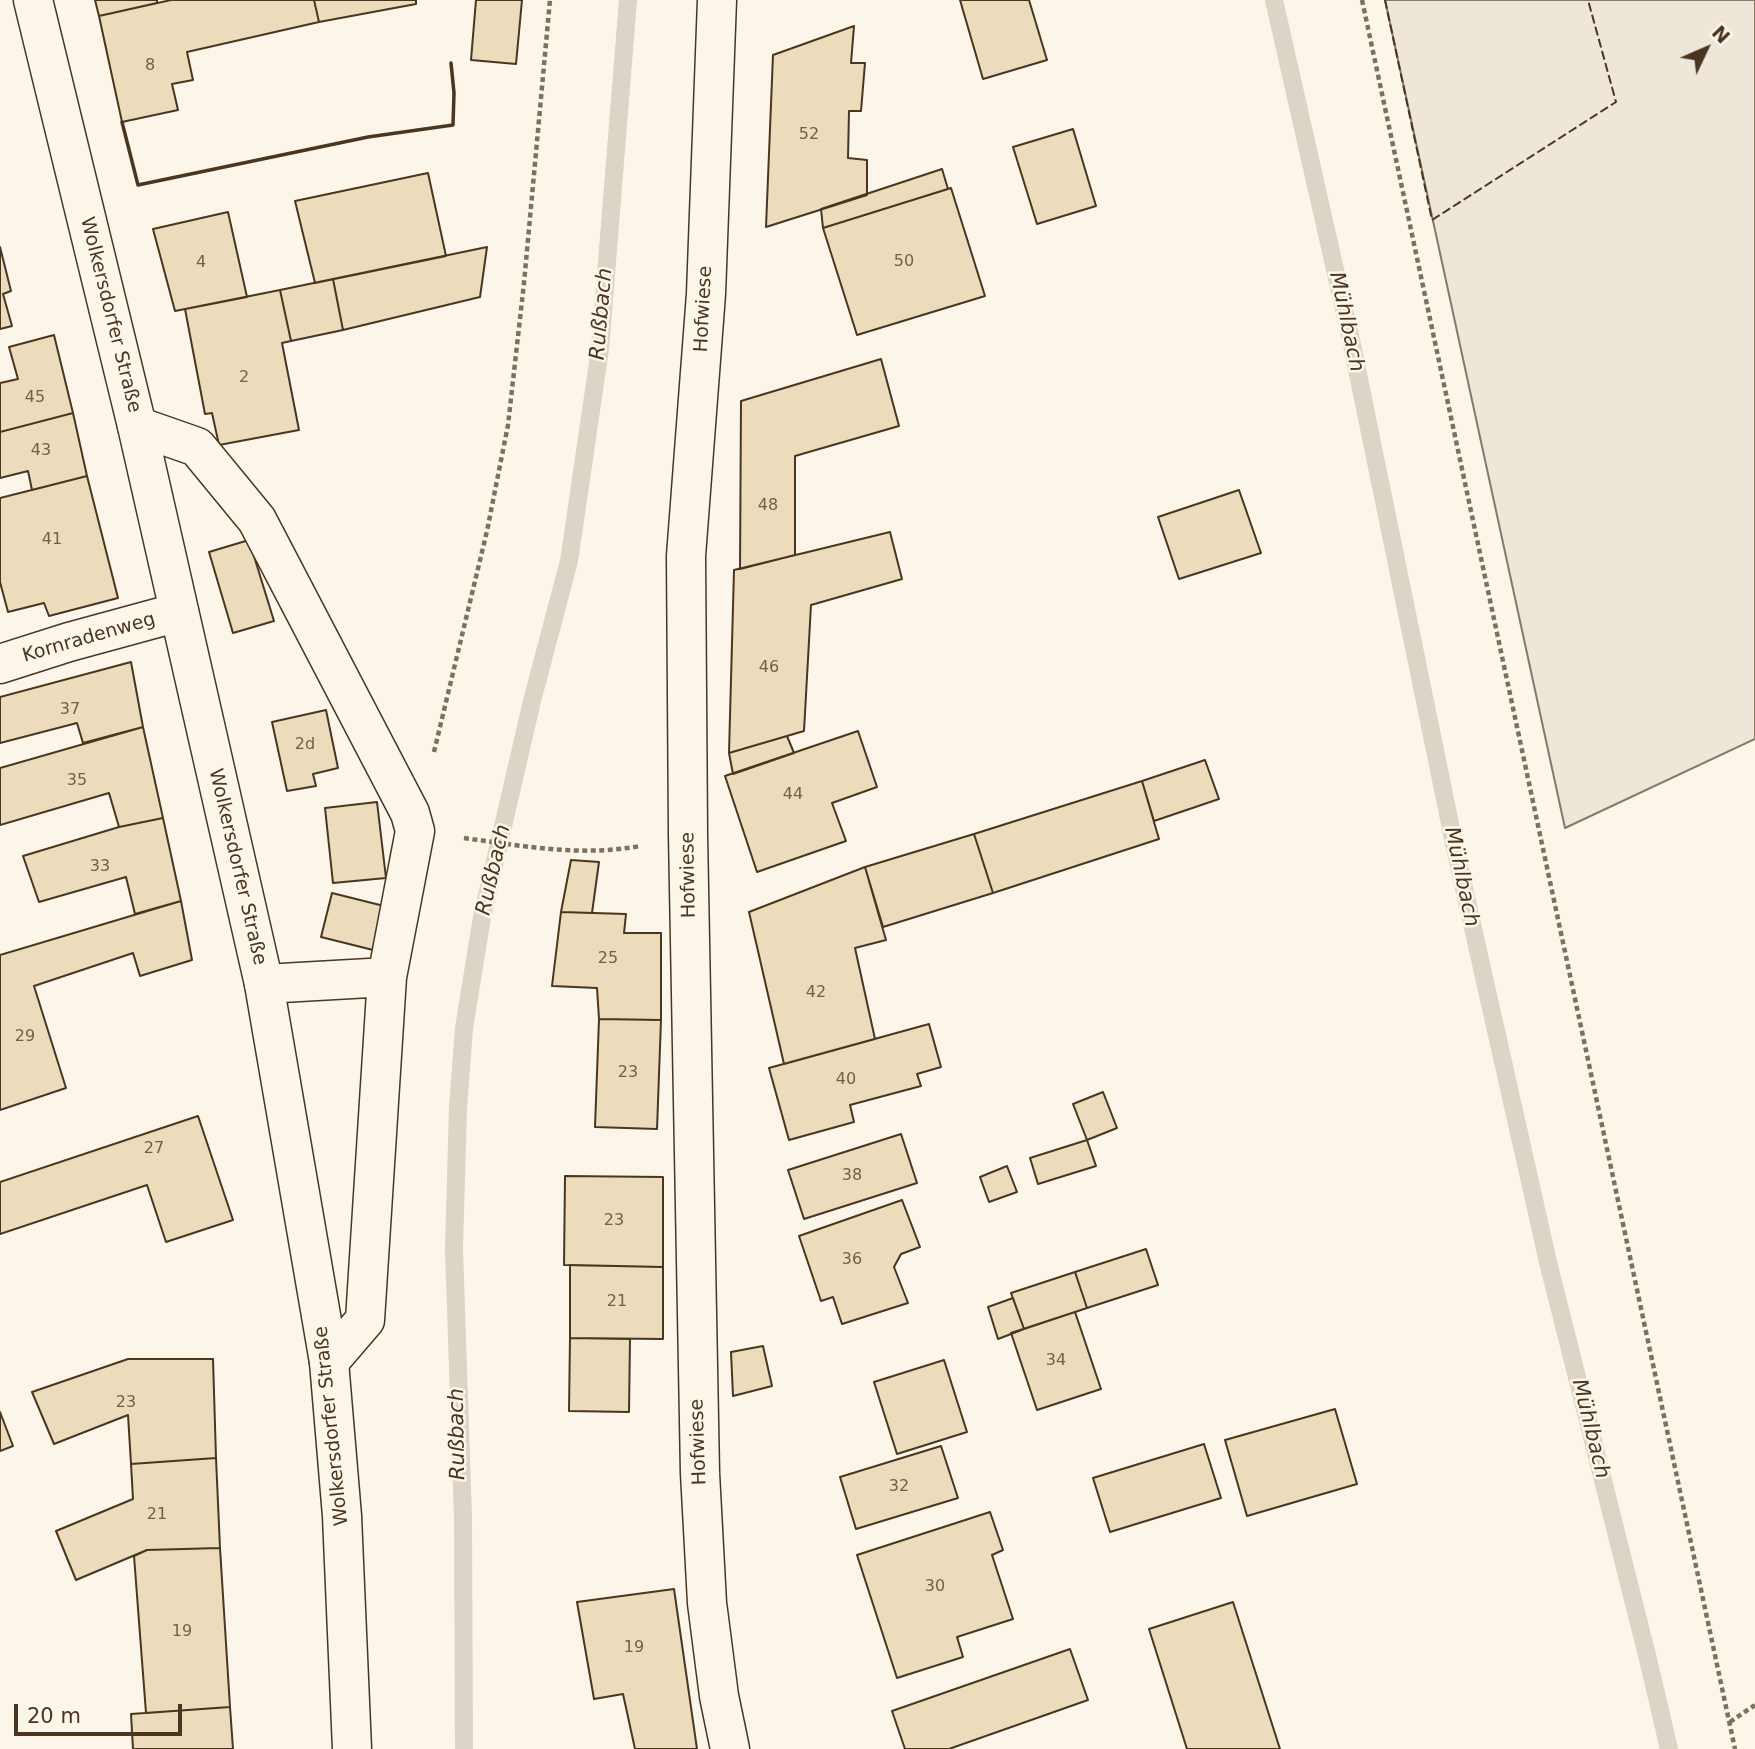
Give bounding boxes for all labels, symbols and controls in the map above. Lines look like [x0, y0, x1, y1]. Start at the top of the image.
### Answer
north arrow [1671, 14, 1741, 84]
text: N [1708, 21, 1735, 48]
house number: 8 [145, 56, 155, 76]
house number: 52 [799, 125, 819, 145]
street label: Wolkersdorfer Straße [75, 215, 145, 415]
house number: 50 [894, 252, 914, 272]
house number: 4 [196, 253, 206, 273]
street label: Hofwiese [690, 265, 718, 353]
water label: Rußbach [585, 267, 619, 361]
water label: Mühlbach [1323, 270, 1369, 374]
house number: 2 [239, 368, 249, 388]
house number: 45 [25, 388, 45, 408]
house number: 43 [31, 441, 51, 461]
house number: 48 [758, 496, 778, 516]
house number: 41 [42, 530, 62, 550]
street label: Kornradenweg [20, 608, 158, 668]
house number: 46 [759, 658, 779, 678]
house number: 37 [60, 700, 80, 720]
house number: 2d [295, 735, 315, 755]
street label: Wolkersdorfer Straße [203, 767, 271, 967]
house number: 35 [67, 771, 87, 791]
house number: 44 [783, 785, 803, 805]
water label: Rußbach [471, 822, 517, 918]
water label: Mühlbach [1438, 825, 1484, 929]
street label: Hofwiese [677, 832, 701, 918]
house number: 33 [90, 857, 110, 877]
house number: 25 [598, 949, 618, 969]
house number: 42 [806, 983, 826, 1003]
house number: 29 [15, 1027, 35, 1047]
house number: 23 [618, 1063, 638, 1083]
house number: 40 [836, 1070, 856, 1090]
house number: 27 [144, 1139, 164, 1159]
house number: 38 [842, 1166, 862, 1186]
house number: 23 [604, 1211, 624, 1231]
house number: 36 [842, 1250, 862, 1270]
house number: 21 [607, 1292, 627, 1312]
street label: Wolkersdorfer Straße [310, 1325, 354, 1527]
house number: 34 [1046, 1351, 1066, 1371]
water label: Mühlbach [1565, 1377, 1615, 1481]
water label: Rußbach [445, 1388, 471, 1480]
house number: 23 [116, 1393, 136, 1413]
street label: Hofwiese [686, 1398, 712, 1486]
house number: 32 [889, 1477, 909, 1497]
house number: 21 [147, 1505, 167, 1525]
house number: 30 [925, 1577, 945, 1597]
house number: 19 [172, 1622, 192, 1642]
house number: 19 [624, 1638, 644, 1658]
scale bar [18, 1690, 186, 1734]
text: 20 m [27, 1704, 81, 1728]

